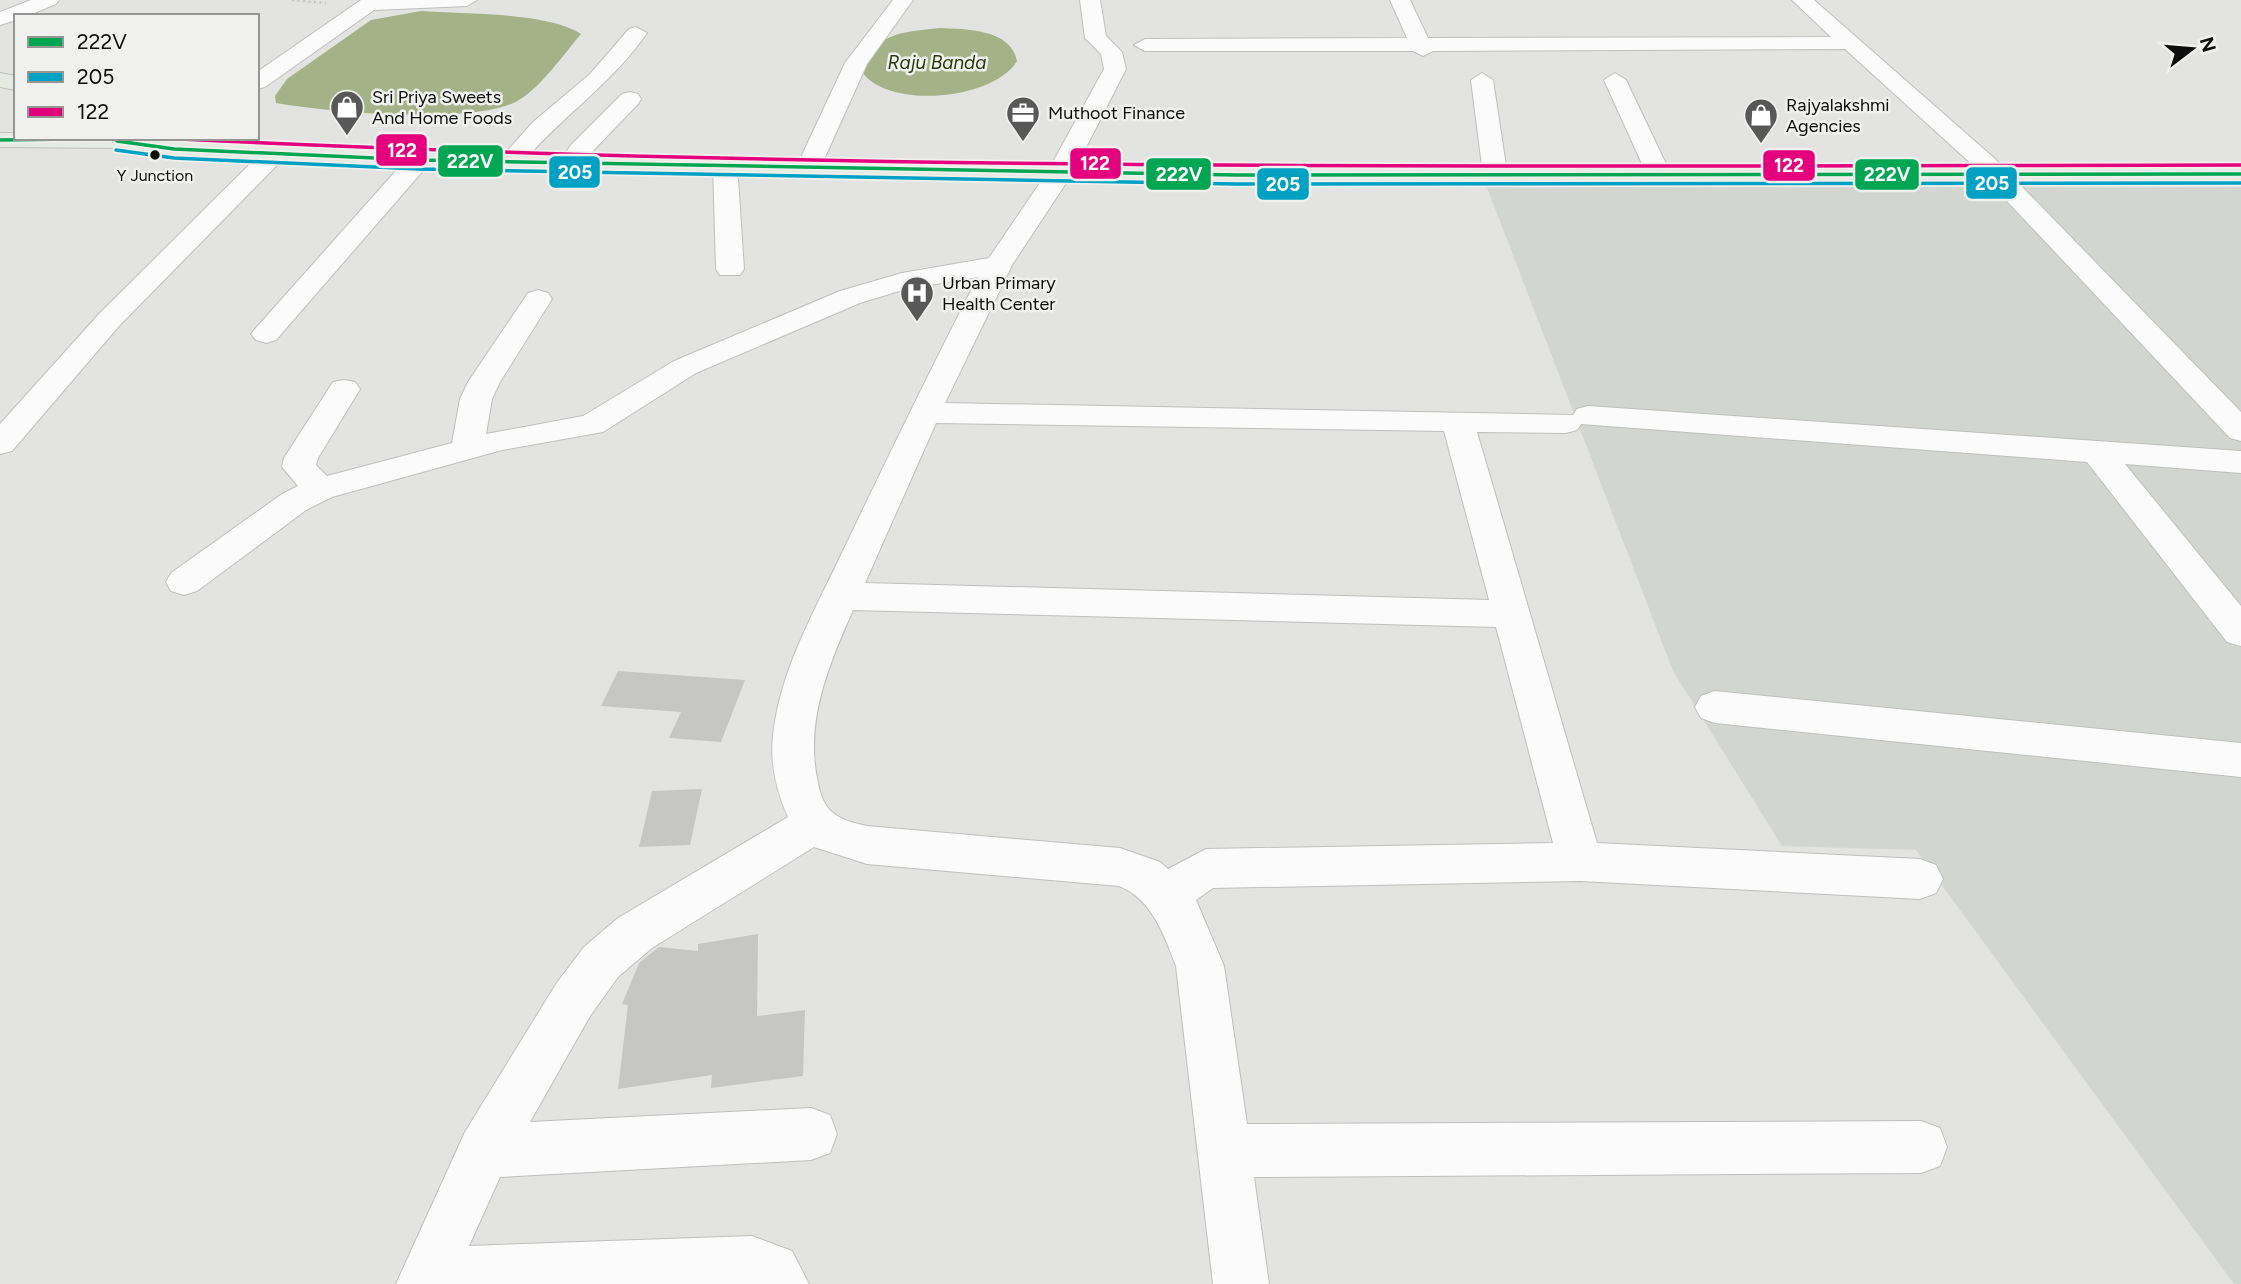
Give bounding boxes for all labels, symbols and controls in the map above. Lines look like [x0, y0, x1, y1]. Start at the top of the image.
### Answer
legend [14, 14, 259, 140]
north arrow [2157, 14, 2227, 84]
text: 222V [77, 29, 127, 54]
text: N [2195, 34, 2221, 55]
water label: Raju Banda [888, 51, 986, 74]
text: 205 [77, 64, 114, 89]
place label: Sri Priya Sweets And Home Foods [372, 86, 512, 129]
shop icon: Sri Priya Sweets And Home Foods [328, 88, 366, 137]
office icon: Muthoot Finance [1004, 94, 1042, 143]
place label: Rajyalakshmi Agencies [1786, 94, 1890, 137]
shop icon: Rajyalakshmi Agencies [1742, 96, 1780, 145]
text: 122 [77, 99, 109, 124]
place label: Muthoot Finance [1048, 102, 1185, 124]
line badge: 122 [375, 133, 428, 167]
text: 122 [387, 139, 417, 162]
line badge: 222V [437, 144, 504, 178]
line badge: 122 [1069, 147, 1122, 180]
marker: Y Junction [148, 148, 162, 162]
line badge: 122 [1762, 149, 1816, 182]
text: 222V [447, 150, 494, 173]
text: 122 [1080, 152, 1110, 175]
text: 122 [1774, 154, 1804, 177]
line badge: 205 [548, 155, 601, 189]
line badge: 222V [1145, 157, 1212, 191]
line badge: 222V [1854, 158, 1920, 191]
text: 205 [558, 161, 592, 184]
text: 222V [1156, 163, 1203, 186]
text: 222V [1864, 163, 1911, 186]
place label: Y Junction [117, 166, 193, 185]
line badge: 205 [1965, 166, 2018, 200]
line badge: 205 [1256, 167, 1310, 201]
text: 205 [1975, 172, 2009, 195]
text: 205 [1266, 173, 1300, 196]
place label: Urban Primary Health Center [942, 272, 1056, 315]
hospital icon: Urban Primary Health Center [898, 274, 936, 323]

